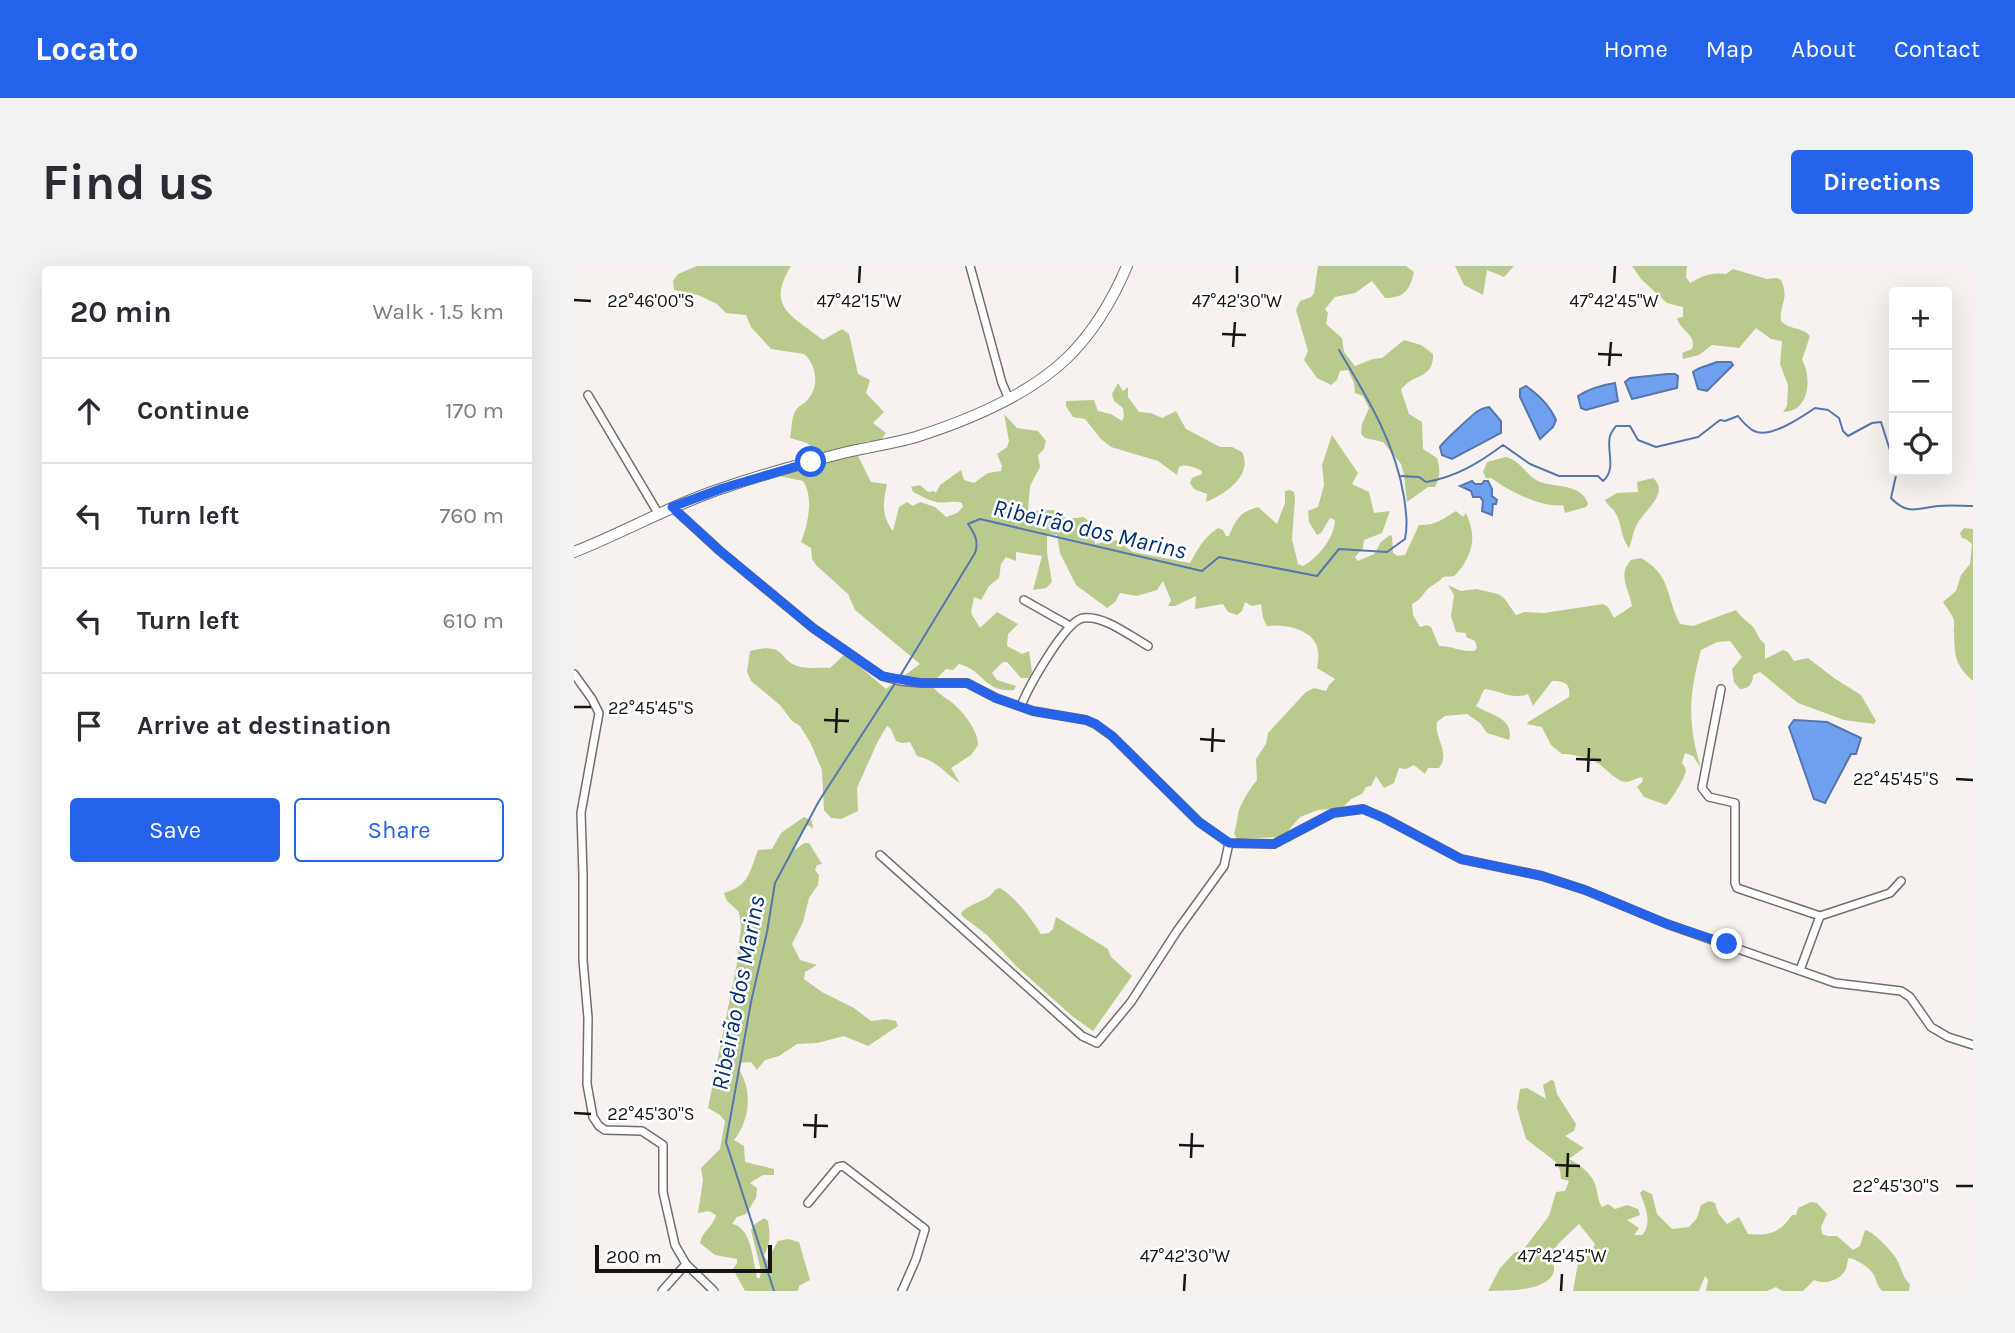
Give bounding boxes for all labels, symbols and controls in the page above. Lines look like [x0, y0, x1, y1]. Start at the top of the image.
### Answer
text: Locato [35, 30, 138, 68]
text: Home [1604, 35, 1668, 63]
text: Map [1706, 35, 1753, 63]
text: About [1791, 35, 1856, 63]
text: Contact [1894, 35, 1980, 63]
button: Directions [1791, 150, 1973, 214]
text: Find us [42, 154, 214, 211]
map controls [1889, 287, 1952, 476]
button: + [1889, 287, 1952, 350]
text: 22°46'00"S [607, 290, 695, 312]
text: 47°42'15"W [816, 290, 902, 312]
text: 47°42'30"W [1192, 290, 1282, 312]
text: 47°42'45"W [1569, 290, 1659, 312]
text: 20 min [70, 294, 172, 330]
text: Walk · 1.5 km [372, 298, 504, 325]
button: − [1889, 350, 1952, 413]
icon: ahead [70, 392, 108, 430]
text: Continue [137, 395, 249, 426]
text: 170 m [445, 397, 504, 424]
button: locate [1889, 413, 1952, 476]
route start [795, 446, 826, 477]
water label: Ribeirão dos Marins [991, 493, 1189, 565]
icon: left [70, 497, 108, 535]
text: Turn left [137, 500, 239, 531]
text: 760 m [439, 502, 504, 529]
icon: left [70, 602, 108, 640]
text: Turn left [137, 605, 239, 636]
text: 610 m [443, 607, 504, 634]
text: 22°45'45"S [608, 697, 694, 719]
icon: arrive [70, 707, 108, 745]
text: Arrive at destination [137, 710, 391, 741]
text: 22°45'45"S [1853, 768, 1939, 790]
button: Save [70, 798, 280, 862]
button: Share [294, 798, 504, 862]
water label: Ribeirão dos Marins [705, 893, 771, 1093]
route end [1711, 928, 1742, 959]
text: 22°45'30"S [607, 1103, 695, 1125]
text: 22°45'30"S [1852, 1175, 1940, 1197]
scale bar [595, 1242, 772, 1274]
text: 47°42'30"W [1140, 1245, 1230, 1267]
text: 47°42'45"W [1517, 1245, 1607, 1267]
text: 200 m [606, 1246, 662, 1268]

